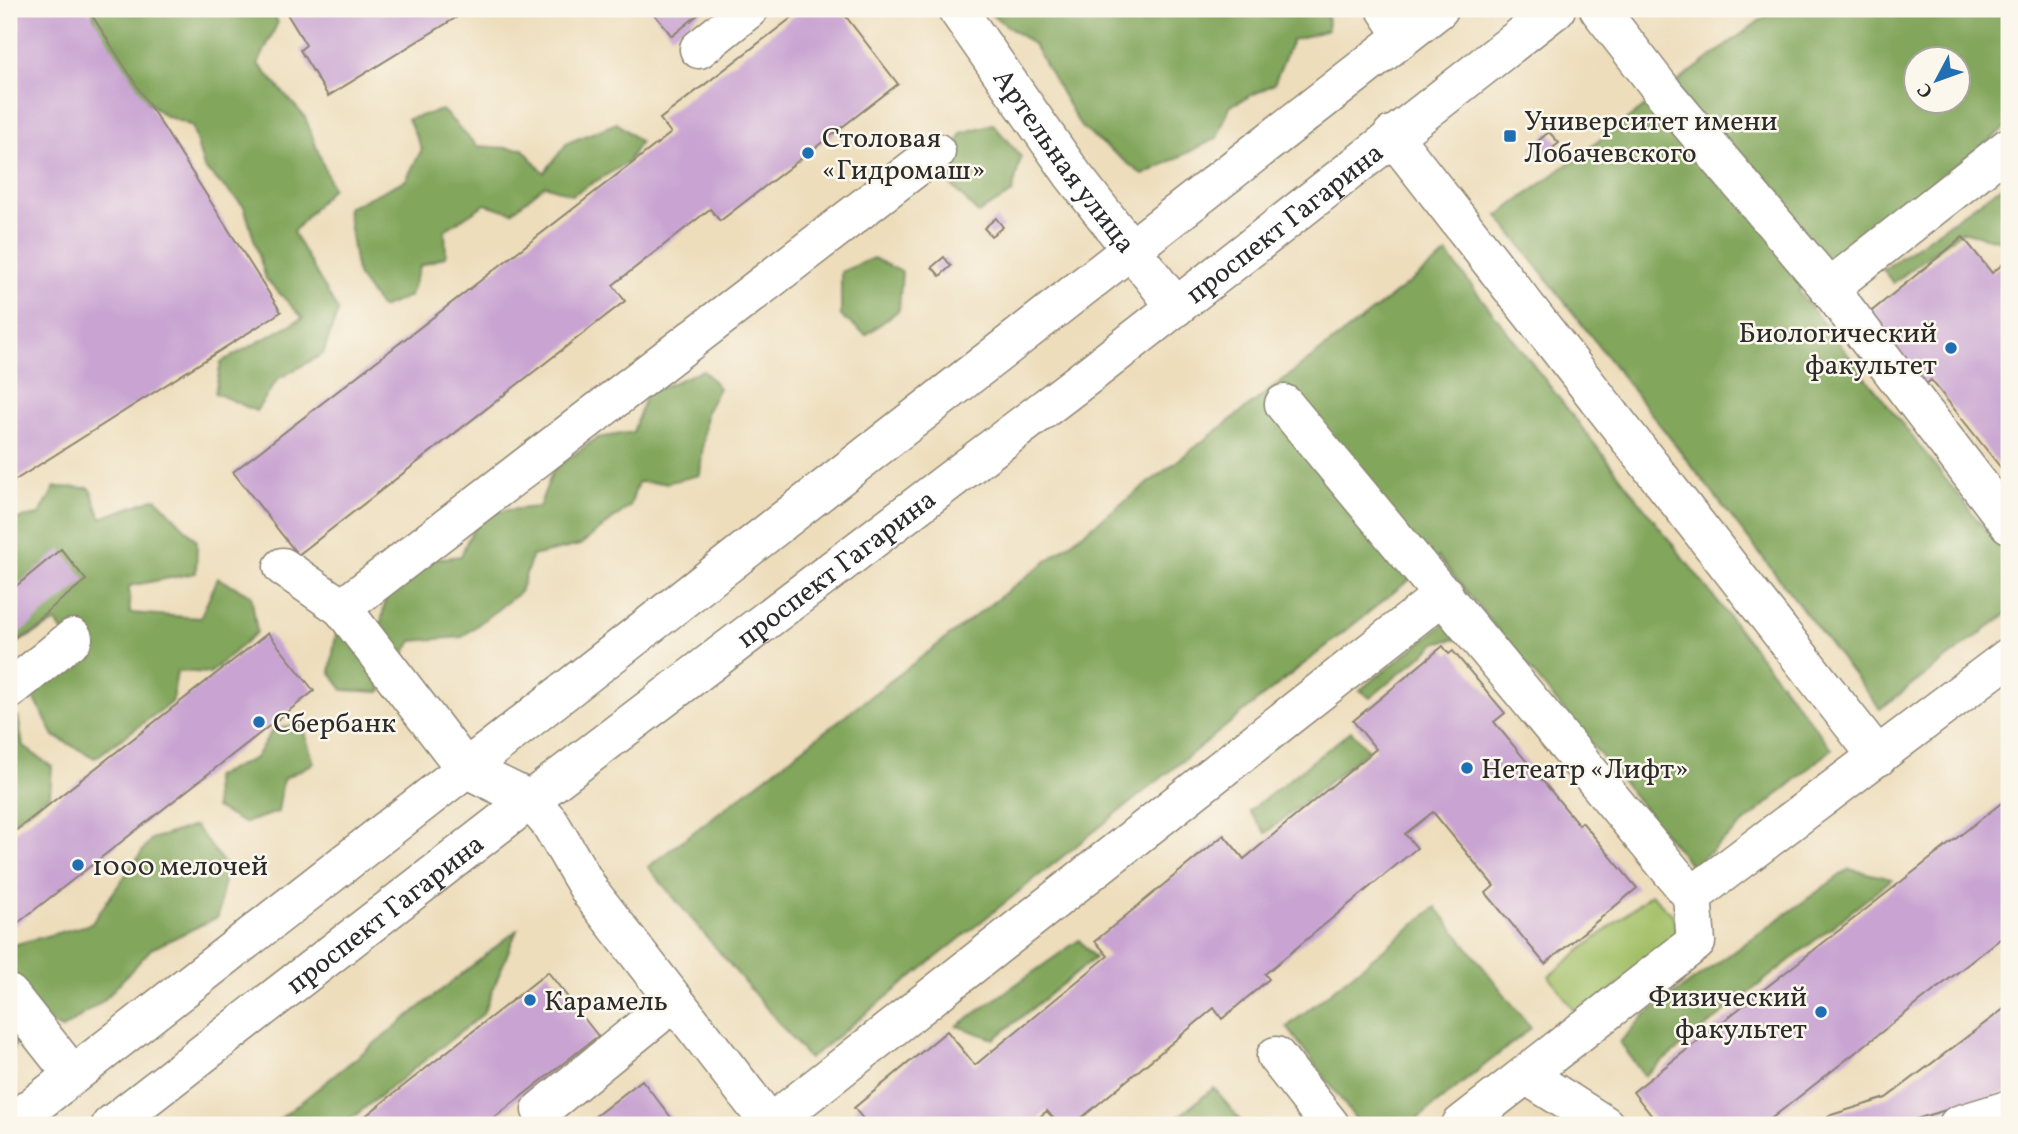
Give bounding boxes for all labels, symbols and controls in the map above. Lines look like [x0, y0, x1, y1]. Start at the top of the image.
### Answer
north arrow [1902, 46, 1972, 116]
street label: Артельная улица [982, 61, 1144, 262]
text: С [1912, 77, 1939, 103]
place label: Университет имени Лобачевского [1524, 103, 1778, 174]
place label: Столовая «Гидромаш» [822, 120, 985, 191]
marker: Университет имени Лобачевского [1502, 128, 1518, 144]
street label: проспект Гагарина [1178, 134, 1392, 314]
marker: Столовая «Гидромаш» [800, 145, 816, 161]
place label: Биологический факультет [1738, 315, 1937, 386]
marker: Биологический факультет [1943, 340, 1959, 356]
street label: проспект Гагарина [729, 481, 945, 658]
place label: Сбербанк [273, 705, 396, 744]
marker: Сбербанк [251, 714, 267, 730]
place label: Нетеатр «Лифт» [1481, 751, 1689, 790]
marker: Нетеатр «Лифт» [1459, 760, 1475, 776]
street label: проспект Гагарина [279, 826, 493, 1004]
place label: 1000 мелочей [92, 848, 268, 887]
marker: 1000 мелочей [70, 857, 86, 873]
place label: Физический факультет [1648, 979, 1807, 1050]
place label: Карамель [544, 983, 668, 1022]
marker: Карамель [522, 992, 538, 1008]
marker: Физический факультет [1813, 1004, 1829, 1020]

